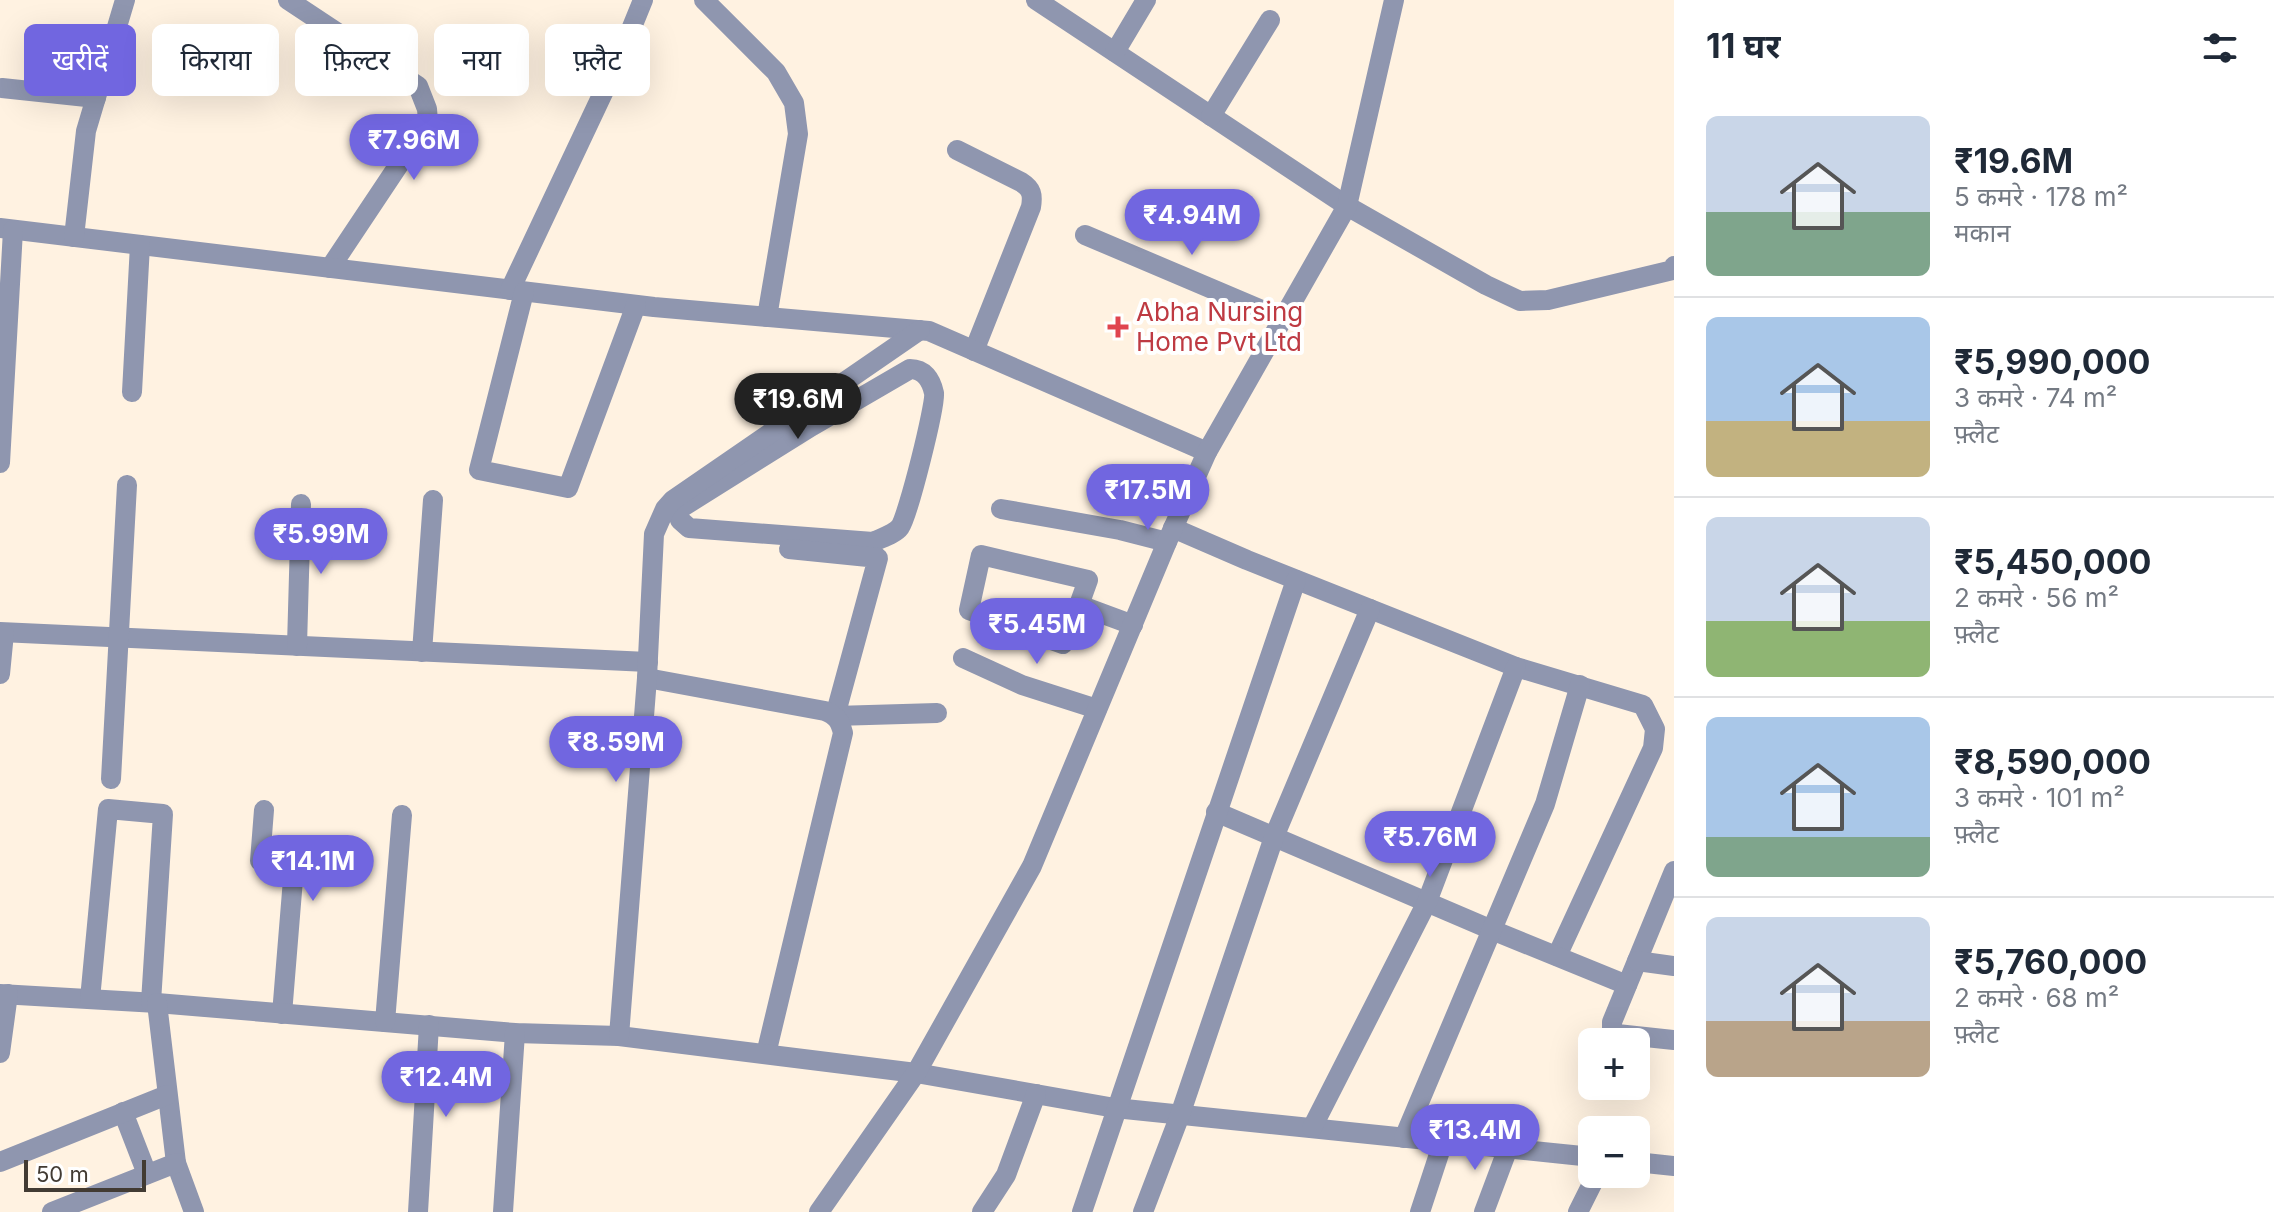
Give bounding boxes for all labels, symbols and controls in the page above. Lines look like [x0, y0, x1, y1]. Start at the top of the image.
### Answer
chip: खरीदें [24, 24, 136, 96]
chip: किराया [152, 24, 279, 96]
chip: फ़िल्टर [295, 24, 418, 96]
chip: नया [434, 24, 529, 96]
chip: फ़्लैट [545, 24, 650, 96]
text: 11 घर [1706, 25, 1780, 66]
icon: filters [2198, 26, 2242, 70]
pin: ₹7.96M [349, 114, 479, 182]
text: ₹7.96M [367, 124, 461, 155]
text: ₹19.6M [1954, 140, 2073, 181]
icon: home [1770, 148, 1866, 244]
text: 5 कमरे · 178 m² [1954, 181, 2128, 212]
pin: ₹4.94M [1127, 189, 1257, 257]
text: ₹4.94M [1143, 199, 1241, 230]
text: मकान [1954, 217, 2011, 248]
place label: Abha Nursing Home Pvt Ltd [1136, 296, 1303, 357]
marker: Abha Nursing Home Pvt Ltd [1107, 316, 1129, 338]
text: ₹5,990,000 [1954, 341, 2151, 382]
icon: home [1770, 349, 1866, 445]
pin: ₹19.6M [733, 373, 863, 441]
text: 3 कमरे · 74 m² [1954, 382, 2117, 413]
text: ₹19.6M [752, 383, 844, 414]
text: फ़्लैट [1954, 418, 1999, 449]
pin: ₹17.5M [1083, 464, 1213, 532]
text: ₹17.5M [1104, 474, 1192, 505]
pin: ₹5.99M [256, 508, 386, 576]
text: ₹5.99M [272, 518, 370, 549]
text: ₹5,450,000 [1954, 541, 2152, 582]
icon: home [1770, 549, 1866, 645]
text: 2 कमरे · 56 m² [1954, 582, 2119, 613]
pin: ₹5.45M [972, 598, 1102, 666]
text: ₹5.45M [988, 608, 1086, 639]
text: फ़्लैट [1954, 618, 1999, 649]
pin: ₹8.59M [551, 716, 681, 784]
text: ₹8.59M [567, 726, 665, 757]
text: ₹8,590,000 [1954, 741, 2151, 782]
icon: home [1770, 749, 1866, 845]
text: 3 कमरे · 101 m² [1954, 782, 2125, 813]
pin: ₹5.76M [1365, 811, 1495, 879]
text: फ़्लैट [1954, 818, 1999, 849]
text: ₹5.76M [1383, 821, 1477, 852]
pin: ₹14.1M [248, 835, 378, 903]
text: ₹14.1M [271, 845, 355, 876]
text: ₹5,760,000 [1954, 941, 2147, 982]
icon: home [1770, 949, 1866, 1045]
text: 2 कमरे · 68 m² [1954, 982, 2119, 1013]
text: फ़्लैट [1954, 1018, 1999, 1049]
map controls [1578, 1028, 1650, 1188]
button: + [1578, 1028, 1650, 1100]
pin: ₹12.4M [381, 1051, 511, 1119]
text: ₹12.4M [400, 1061, 492, 1092]
pin: ₹13.4M [1410, 1104, 1540, 1172]
text: ₹13.4M [1429, 1114, 1521, 1145]
button: − [1578, 1116, 1650, 1188]
scale bar [24, 1156, 146, 1192]
text: 50 m [36, 1161, 89, 1187]

